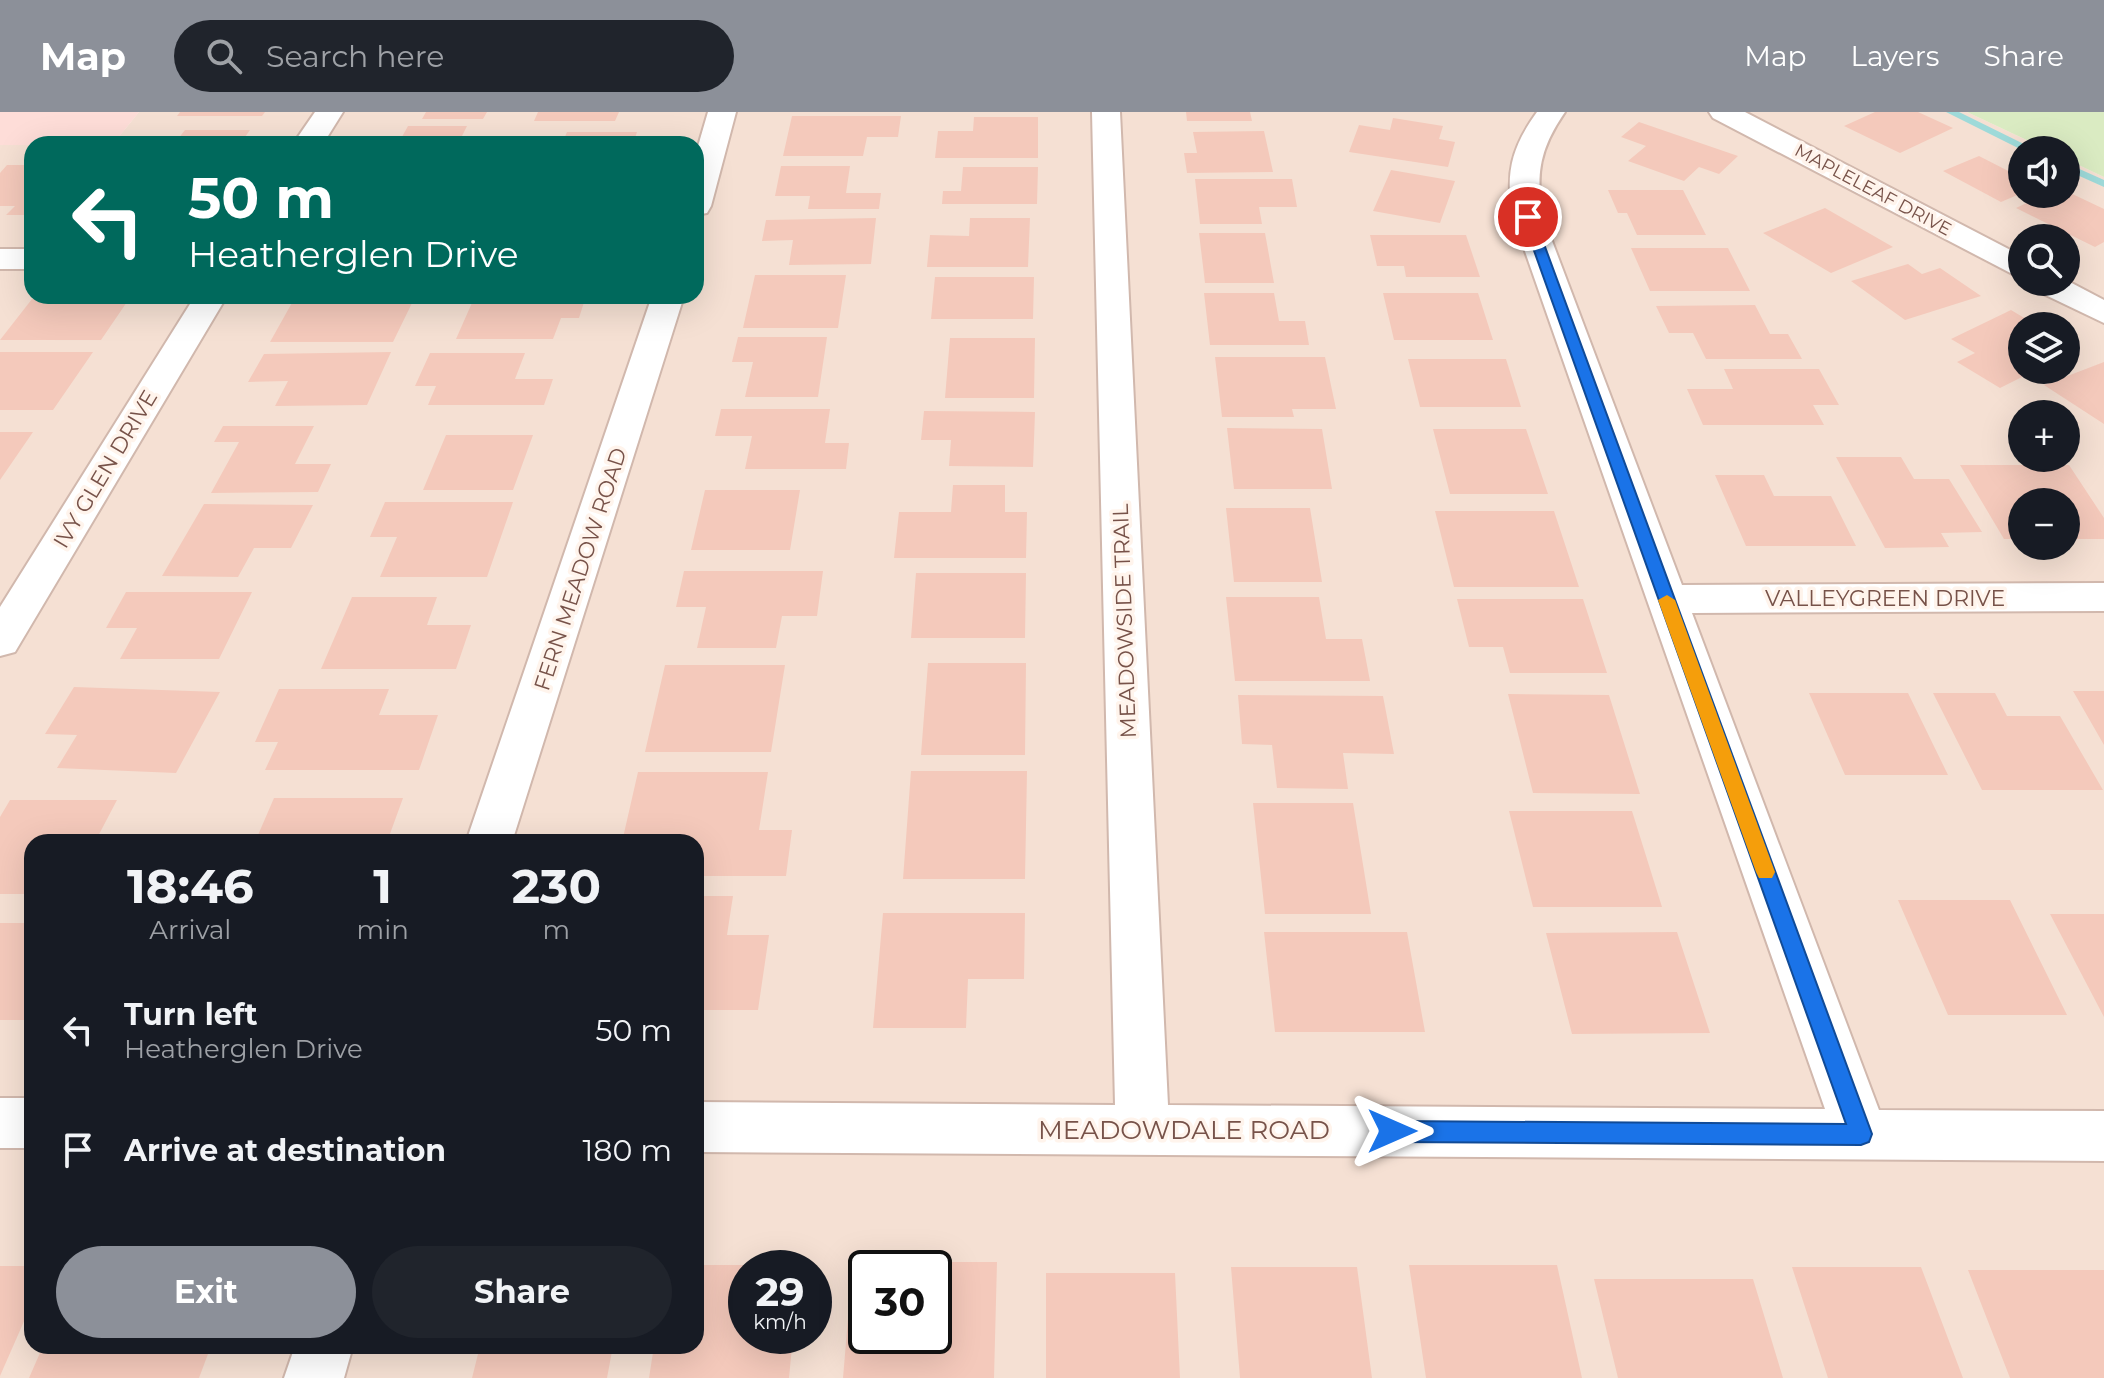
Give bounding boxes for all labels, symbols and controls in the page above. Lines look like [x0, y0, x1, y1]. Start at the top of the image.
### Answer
search box [174, 20, 734, 92]
text: Map [40, 33, 126, 80]
icon: search [202, 34, 246, 78]
text: Search here [266, 38, 444, 75]
text: Map [1744, 39, 1807, 73]
text: Layers [1851, 39, 1940, 73]
text: Share [1984, 39, 2064, 73]
map controls [2008, 136, 2080, 560]
button: sound [2008, 136, 2080, 208]
street label: MAPLELEAF DRIVE [1791, 139, 1955, 241]
text: 50 m [188, 164, 334, 232]
icon: left [56, 168, 160, 272]
pin [1494, 183, 1562, 251]
icon: arrive [1506, 195, 1550, 239]
button: search [2008, 224, 2080, 296]
text: Heatherglen Drive [188, 232, 519, 276]
button: layers [2008, 312, 2080, 384]
street label: IVY GLEN DRIVE [48, 385, 163, 553]
button: + [2008, 400, 2080, 472]
street label: FERN MEADOW ROAD [528, 444, 633, 694]
button: − [2008, 488, 2080, 560]
street label: MEADOWSIDE TRAIL [1107, 503, 1142, 739]
street label: VALLEYGREEN DRIVE [1765, 585, 2005, 612]
text: 18:46 [127, 857, 254, 915]
text: 1 [373, 857, 392, 915]
text: 230 [512, 857, 601, 915]
text: Arrival [149, 914, 231, 946]
text: min [357, 914, 409, 946]
text: m [543, 914, 570, 946]
text: Turn left [124, 996, 257, 1033]
icon: left [56, 1008, 100, 1052]
text: 50 m [595, 1012, 672, 1049]
text: Heatherglen Drive [124, 1033, 363, 1065]
position arrow [1350, 1089, 1434, 1173]
street label: MEADOWDALE ROAD [1038, 1114, 1330, 1146]
icon: arrive [56, 1128, 100, 1172]
text: Arrive at destination [124, 1132, 446, 1169]
text: 180 m [582, 1132, 672, 1169]
button: Exit [56, 1246, 356, 1338]
button: Share [372, 1246, 672, 1338]
speed limit sign: 30 [848, 1250, 952, 1354]
text: 29 [755, 1267, 805, 1316]
text: km/h [753, 1310, 807, 1334]

